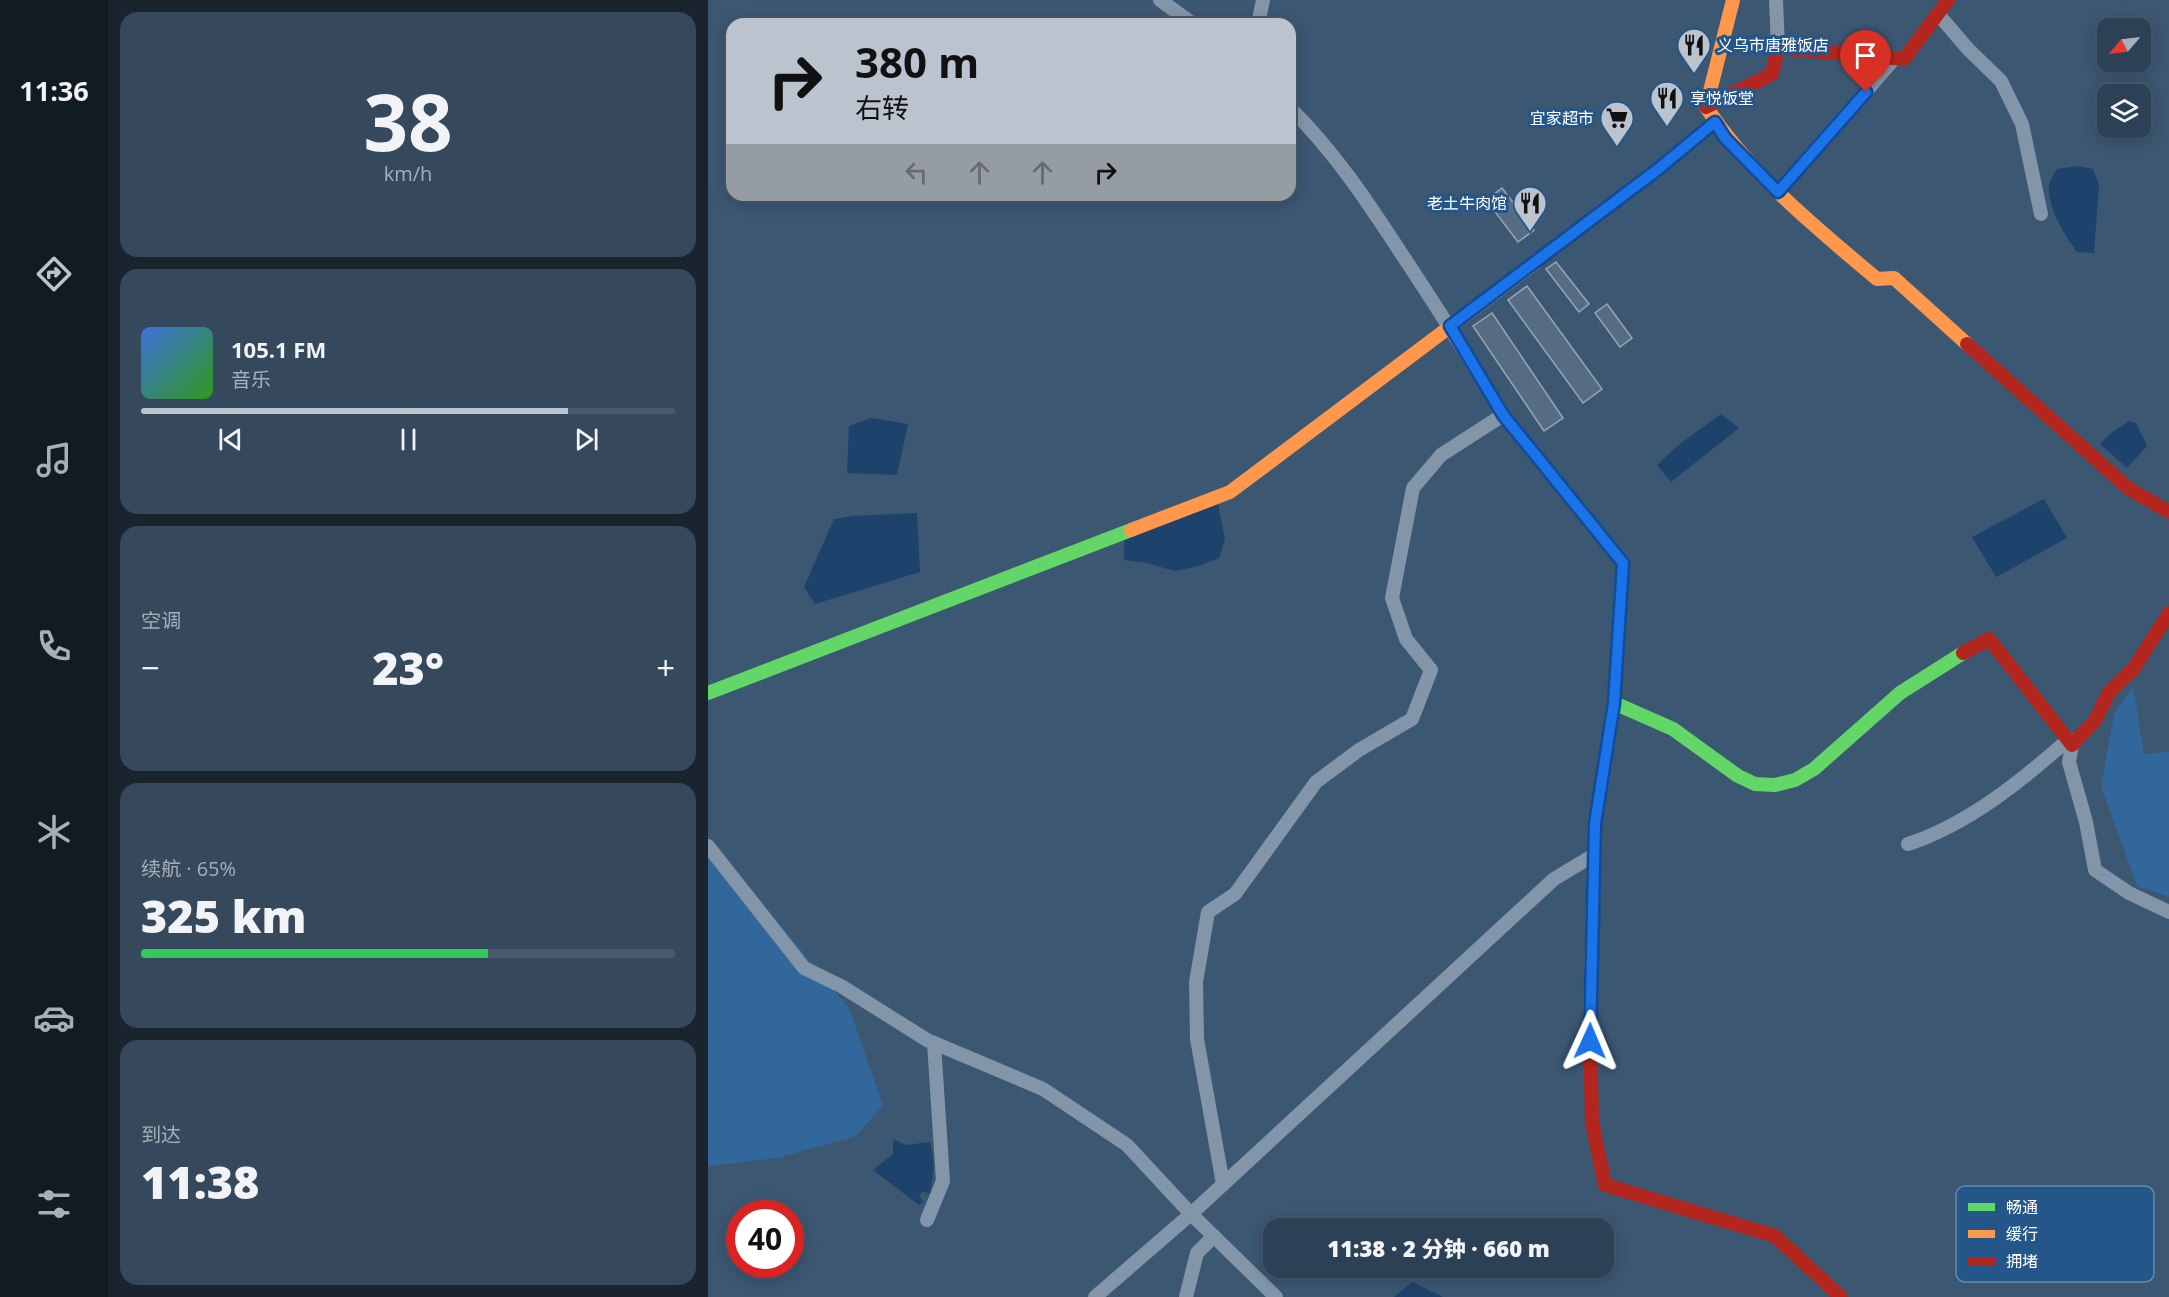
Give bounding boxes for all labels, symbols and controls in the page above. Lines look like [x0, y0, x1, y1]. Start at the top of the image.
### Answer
north arrow [2097, 18, 2151, 72]
map controls [2097, 18, 2151, 138]
restaurant icon: 义乌市唐雅饭店 [1676, 27, 1712, 74]
pin [1840, 30, 1891, 92]
text: 380 m [855, 33, 979, 90]
place label: 义乌市唐雅饭店 [1717, 34, 1829, 56]
icon: arrive [1849, 39, 1882, 72]
icon: right [756, 42, 834, 120]
text: 38 [363, 68, 453, 174]
text: 11:36 [19, 72, 89, 109]
restaurant icon: 享悦饭堂 [1649, 80, 1685, 127]
button: layers [2097, 84, 2151, 138]
place label: 享悦饭堂 [1690, 87, 1754, 109]
text: 右转 [855, 89, 909, 126]
supermarket icon: 宜家超市 [1599, 100, 1635, 147]
place label: 宜家超市 [1530, 107, 1594, 129]
icon: left [900, 156, 933, 189]
icon: ahead [963, 156, 996, 189]
icon: ahead [1026, 156, 1059, 189]
icon: right [1089, 156, 1122, 189]
text: km/h [384, 160, 432, 187]
restaurant icon: 老土牛肉馆 [1512, 185, 1548, 232]
place label: 老土牛肉馆 [1427, 192, 1507, 214]
icon: directions [33, 253, 75, 295]
text: 105.1 FM [231, 334, 326, 364]
text: 音乐 [231, 366, 271, 393]
icon: previous [214, 423, 247, 456]
icon: pause [392, 423, 425, 456]
icon: next [570, 423, 603, 456]
icon: music [33, 439, 75, 481]
text: 空调 [141, 607, 181, 634]
icon: phone [33, 625, 75, 667]
text: 23° [372, 637, 444, 698]
text: − [141, 645, 160, 690]
text: + [656, 645, 675, 690]
icon: climate [33, 811, 75, 853]
text: 续航 · 65% [141, 855, 236, 882]
text: 325 km [141, 885, 306, 946]
icon: car [33, 997, 75, 1039]
position arrow [1558, 1009, 1622, 1073]
text: 到达 [141, 1121, 181, 1148]
text: 11:38 [141, 1151, 259, 1212]
icon: filters [33, 1183, 75, 1225]
legend [1956, 1186, 2154, 1282]
text: 畅通 [2006, 1196, 2038, 1218]
speed limit sign: 40 [726, 1200, 804, 1278]
text: 缓行 [2006, 1223, 2038, 1245]
text: 11:38 · 2 分钟 · 660 m [1327, 1233, 1550, 1263]
text: 拥堵 [2006, 1250, 2038, 1272]

